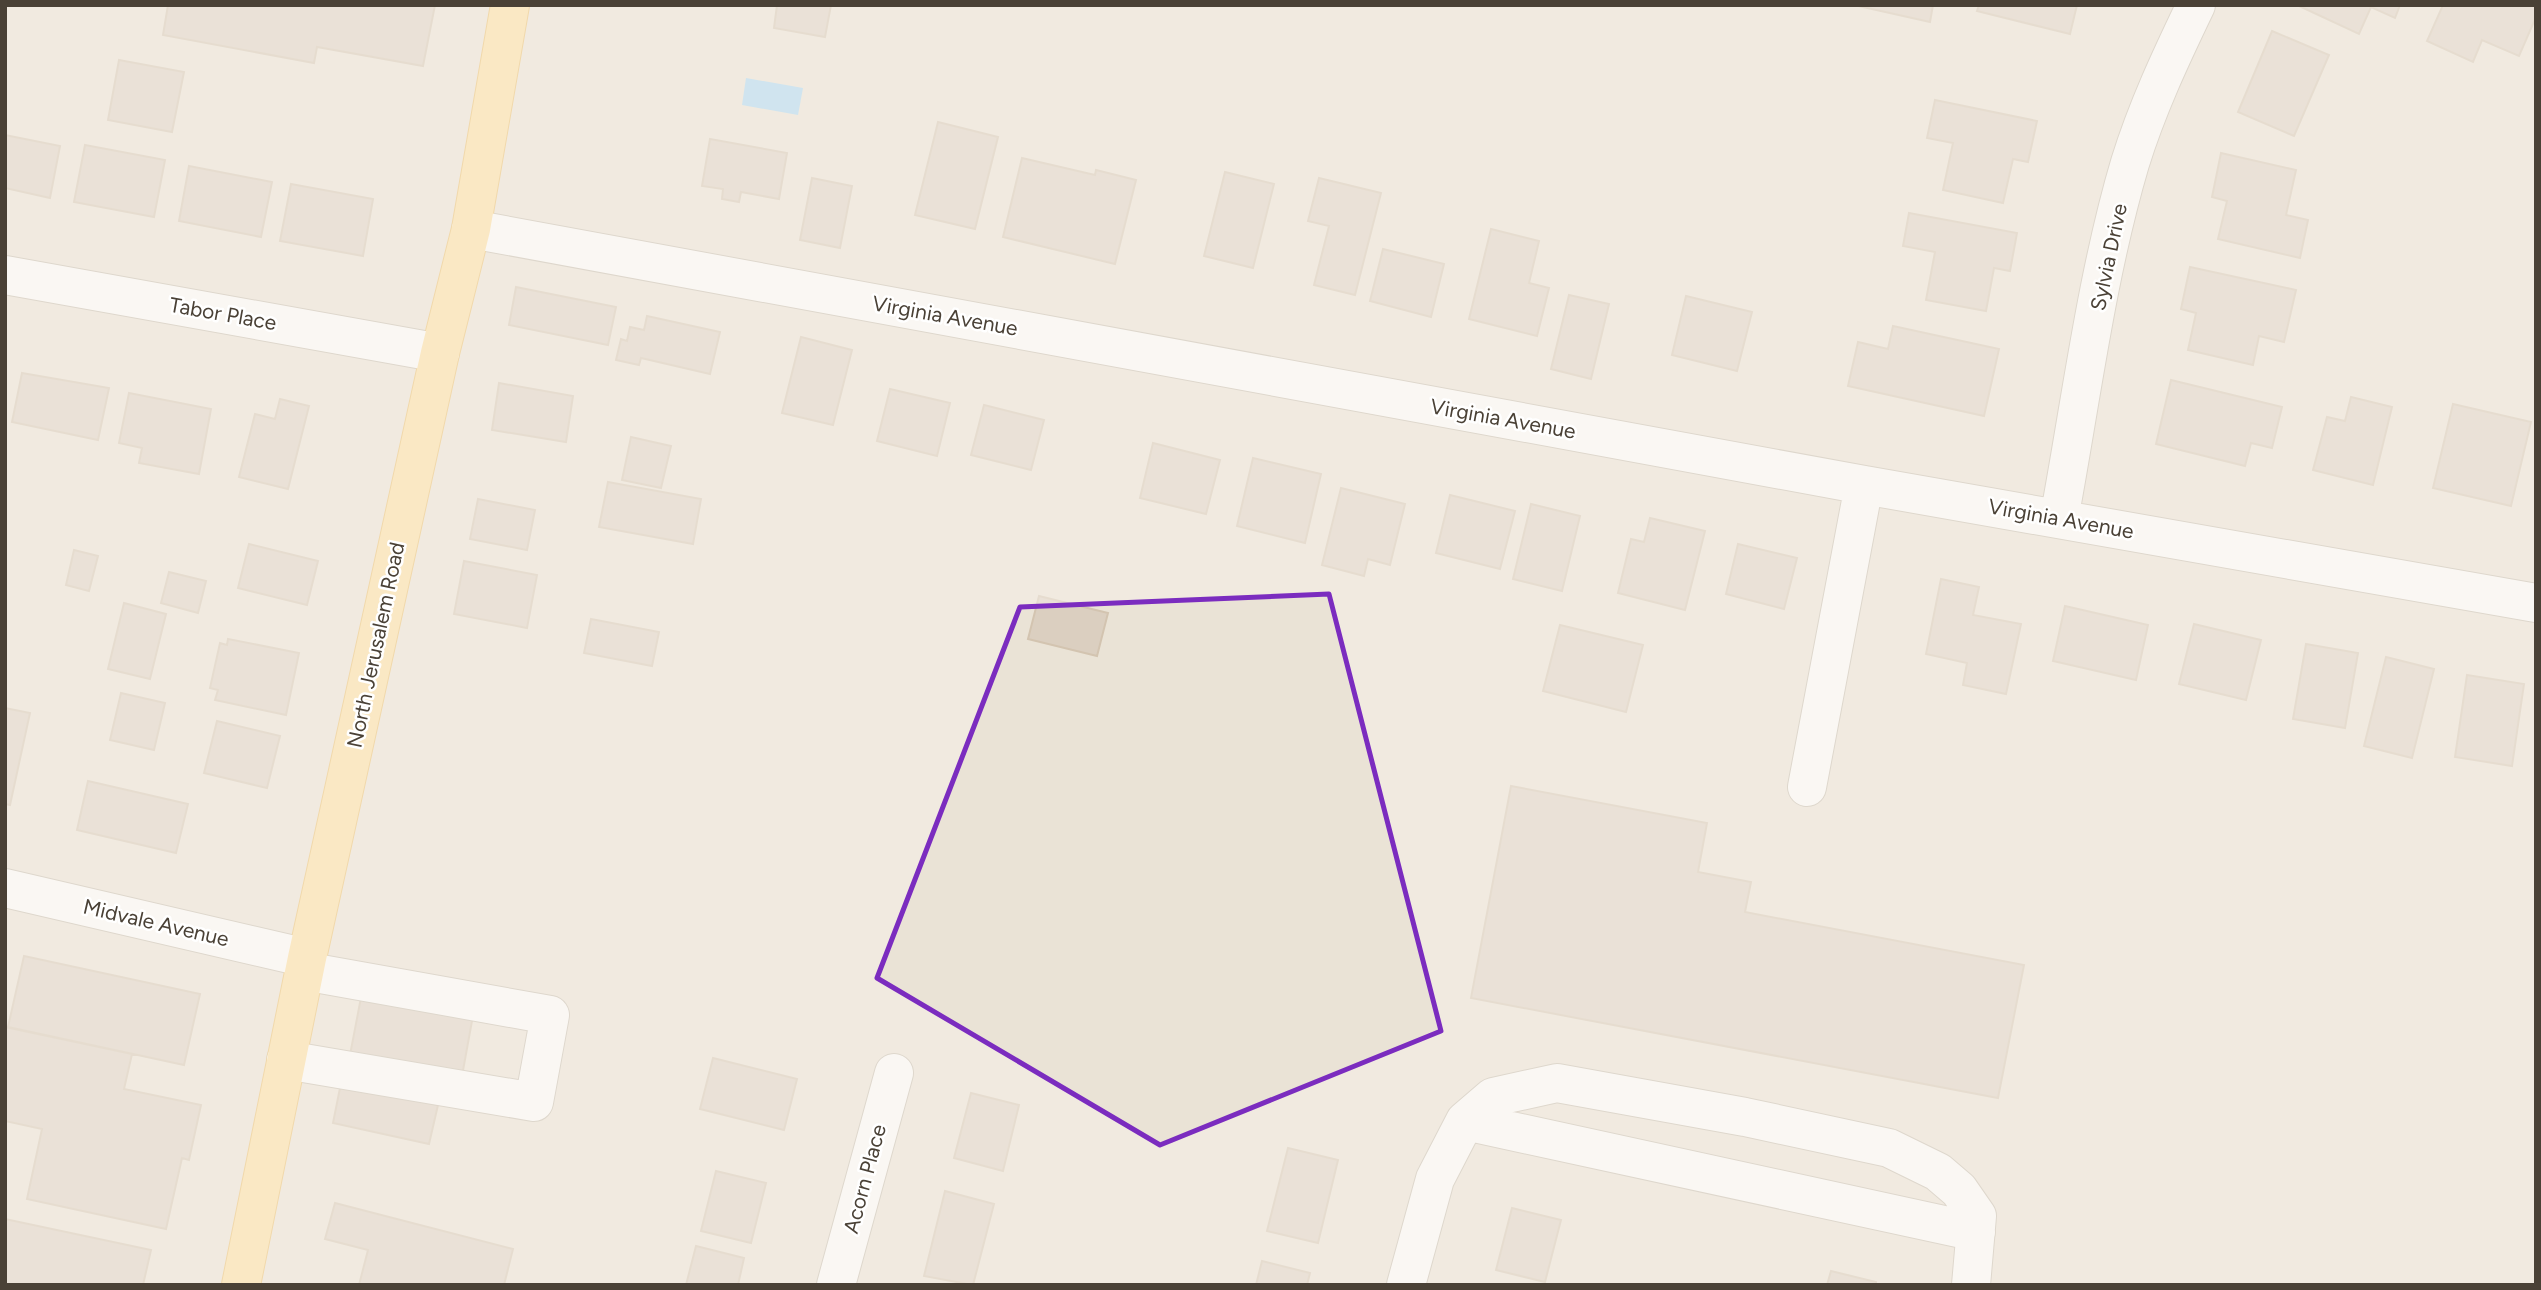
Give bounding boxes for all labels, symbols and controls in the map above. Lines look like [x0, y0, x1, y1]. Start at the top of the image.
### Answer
street label: Sylvia Drive [2085, 201, 2132, 313]
street label: Virginia Avenue [870, 290, 1020, 341]
street label: Tabor Place [168, 292, 278, 335]
street label: Virginia Avenue [1428, 393, 1578, 444]
street label: Virginia Avenue [1986, 493, 2136, 544]
street label: North Jerusalem Road [342, 540, 410, 750]
street label: Midvale Avenue [81, 894, 231, 951]
street label: Acorn Place [838, 1122, 891, 1236]

